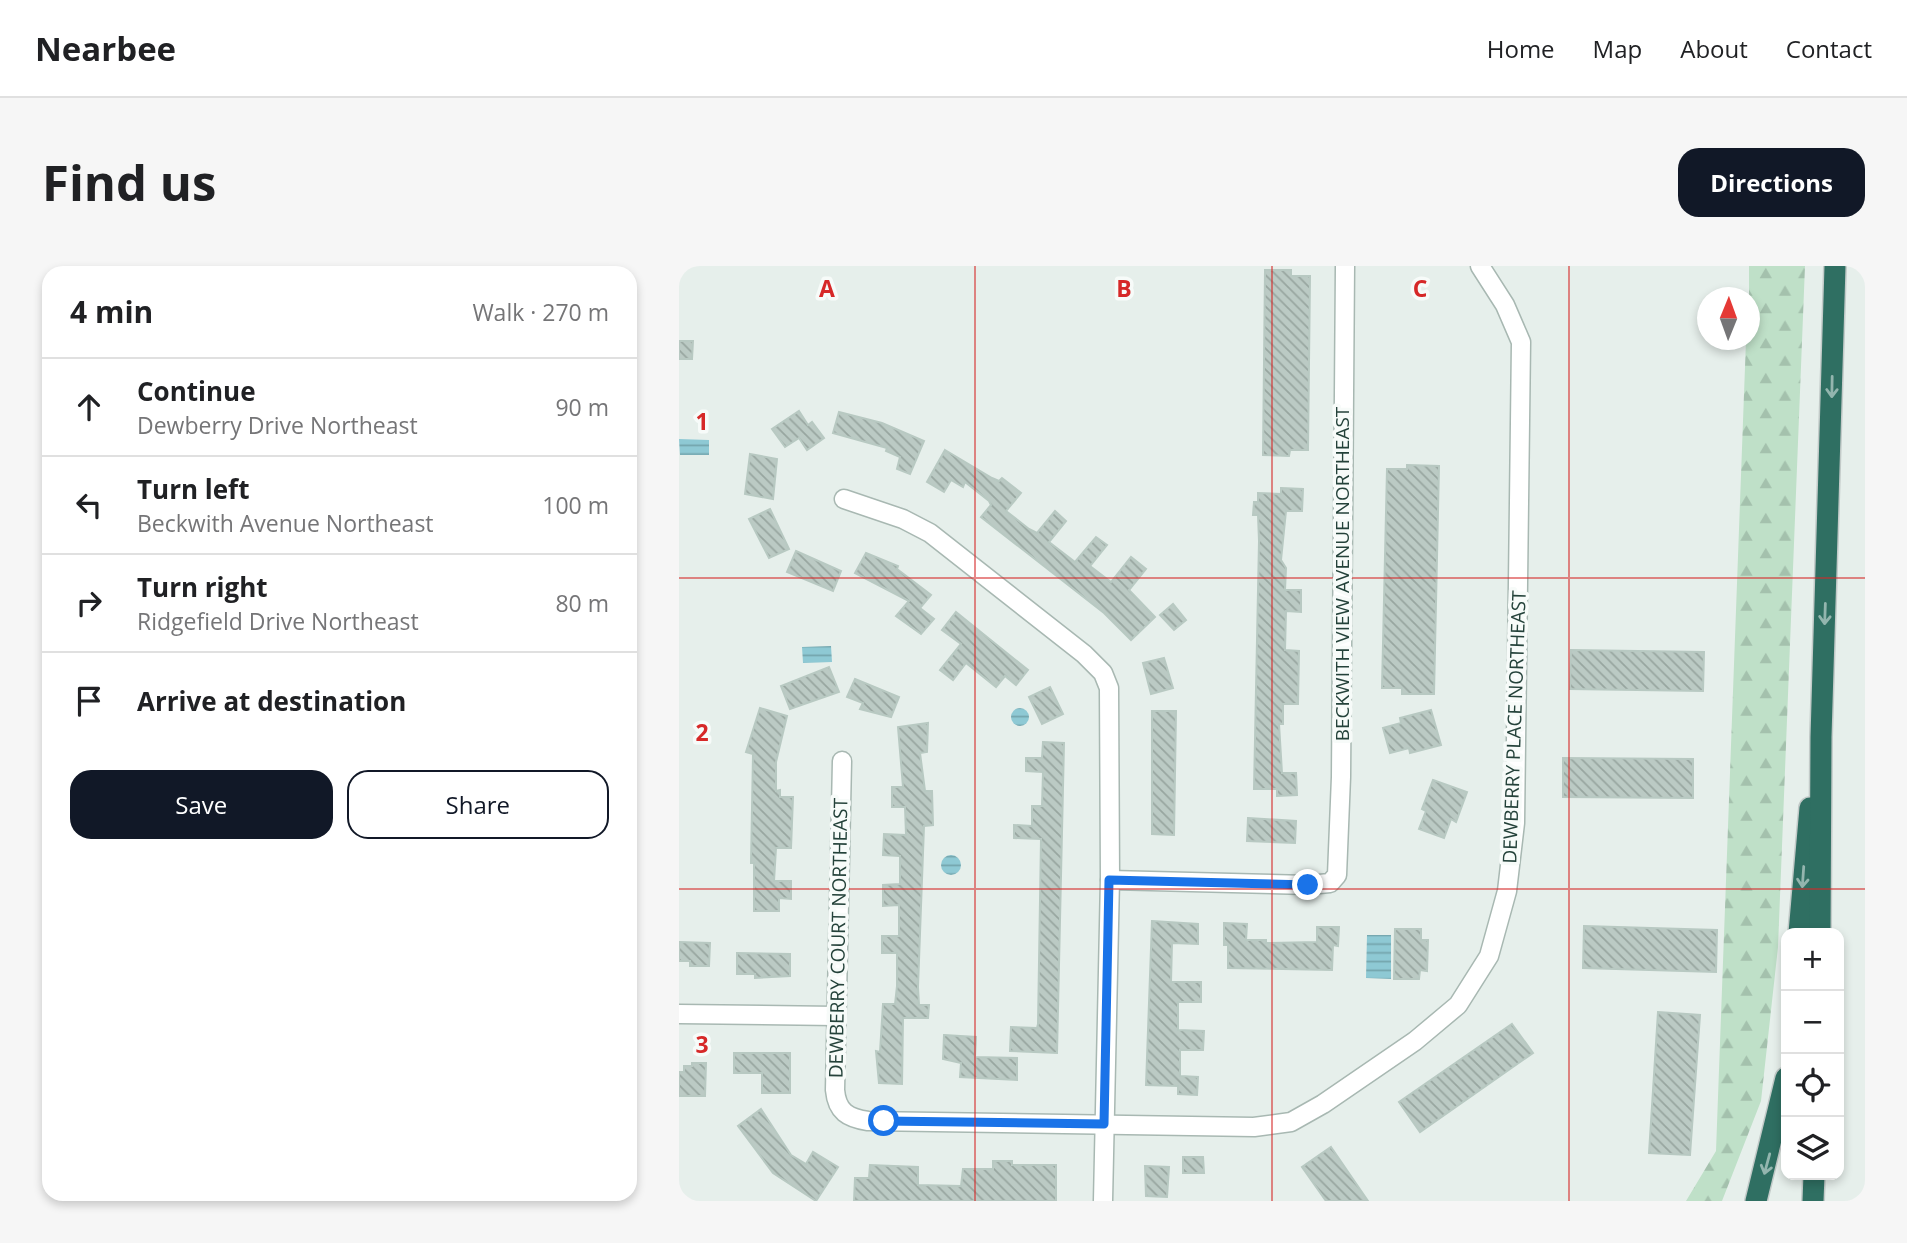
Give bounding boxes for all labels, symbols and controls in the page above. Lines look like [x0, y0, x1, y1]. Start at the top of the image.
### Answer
text: Nearbee [35, 26, 176, 71]
text: Home [1487, 32, 1555, 65]
text: Map [1593, 32, 1642, 65]
text: About [1680, 32, 1748, 65]
text: Contact [1786, 32, 1872, 65]
button: Directions [1678, 148, 1865, 217]
text: Find us [42, 149, 216, 215]
text: A [819, 272, 835, 304]
text: B [1116, 272, 1132, 304]
text: C [1413, 272, 1427, 304]
north arrow [1697, 287, 1760, 350]
text: 4 min [70, 291, 153, 332]
text: Walk · 270 m [472, 296, 609, 328]
text: Continue [137, 373, 256, 409]
one-way arrow [1825, 375, 1838, 398]
icon: ahead [70, 388, 108, 426]
text: 90 m [555, 391, 609, 423]
text: 1 [695, 405, 709, 437]
street label: BECKWITH VIEW AVENUE NORTHEAST [1329, 406, 1355, 741]
text: Dewberry Drive Northeast [137, 409, 418, 441]
text: Turn left [137, 471, 249, 507]
icon: left [70, 486, 108, 524]
text: 100 m [542, 489, 609, 521]
text: Beckwith Avenue Northeast [137, 507, 434, 539]
text: Turn right [137, 569, 268, 605]
icon: right [70, 584, 108, 622]
text: 80 m [555, 587, 609, 619]
street label: DEWBERRY PLACE NORTHEAST [1496, 589, 1532, 864]
one-way arrow [1819, 603, 1832, 626]
text: Ridgefield Drive Northeast [137, 605, 419, 637]
icon: arrive [70, 682, 108, 720]
text: Arrive at destination [137, 683, 406, 719]
text: 2 [695, 716, 709, 748]
button: Save [70, 770, 333, 839]
button: Share [347, 770, 609, 839]
street label: DEWBERRY COURT NORTHEAST [823, 797, 853, 1078]
one-way arrow [1796, 866, 1809, 888]
route end [1292, 869, 1323, 900]
map controls [1781, 928, 1844, 1180]
button: + [1781, 928, 1844, 991]
button: − [1781, 991, 1844, 1054]
text: 3 [695, 1028, 709, 1060]
button: locate [1781, 1054, 1844, 1117]
route start [868, 1105, 899, 1136]
button: layers [1781, 1117, 1844, 1180]
one-way arrow [1760, 1152, 1773, 1174]

